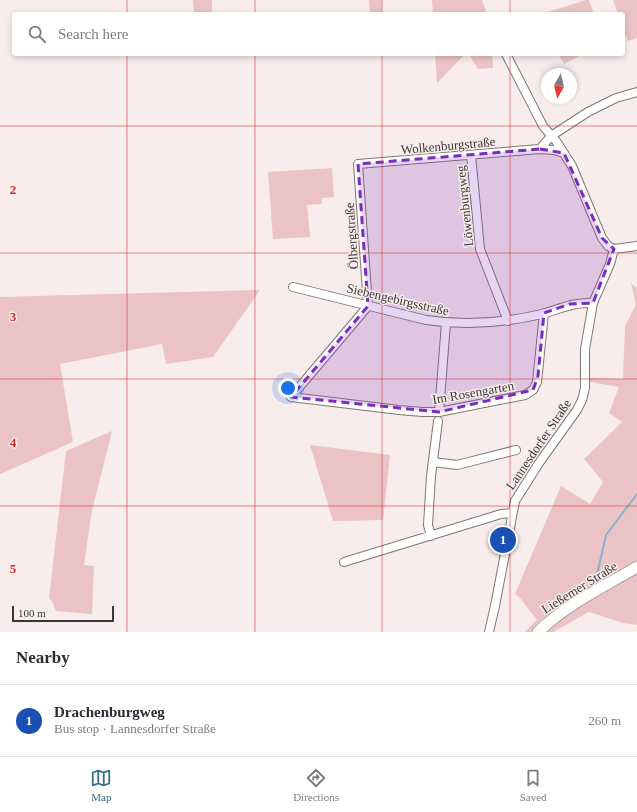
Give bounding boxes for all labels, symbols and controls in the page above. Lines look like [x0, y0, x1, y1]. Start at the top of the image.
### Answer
search box [12, 12, 625, 56]
icon: search [26, 23, 48, 45]
text: Search here [58, 26, 128, 42]
north arrow [541, 68, 577, 104]
street label: Wolkenburgstraße [400, 134, 496, 157]
street label: Löwenburgweg [453, 164, 476, 247]
text: 2 [10, 182, 16, 197]
street label: Ölbergstraße [342, 202, 361, 270]
street label: Siebengebirgsstraße [345, 280, 451, 319]
text: 3 [10, 309, 17, 324]
your location [278, 378, 298, 398]
street label: Im Rosengarten [431, 378, 516, 407]
street label: Lannesdorfer Straße [503, 396, 574, 492]
text: 4 [10, 435, 17, 450]
pin: 1 [490, 525, 516, 555]
street label: Ließemer Straße [539, 558, 620, 617]
text: 5 [10, 561, 17, 576]
scale bar [12, 604, 114, 623]
text: 100 m [18, 607, 46, 619]
text: Nearby [16, 648, 70, 667]
text: Drachenburgweg [54, 704, 165, 720]
text: 1 [26, 713, 32, 728]
text: 260 m [588, 713, 621, 728]
text: Bus stop · Lannesdorfer Straße [54, 721, 216, 736]
tab: Map [90, 767, 112, 803]
tab: Directions [293, 767, 339, 803]
tab: Saved [520, 767, 547, 803]

